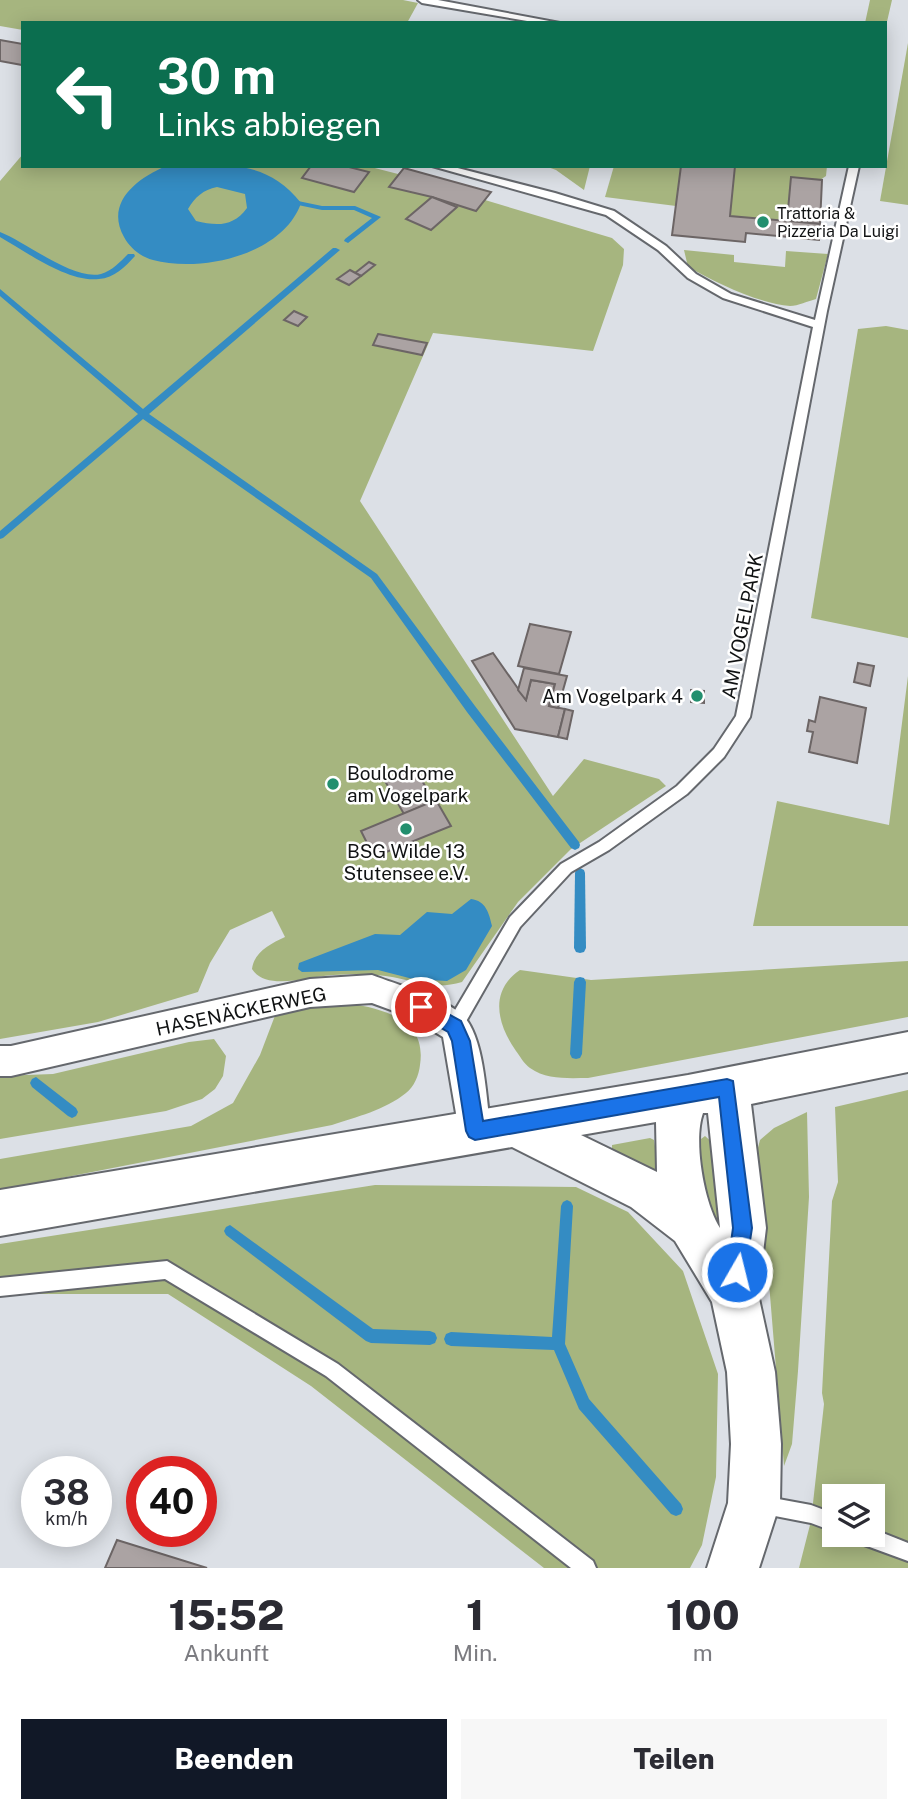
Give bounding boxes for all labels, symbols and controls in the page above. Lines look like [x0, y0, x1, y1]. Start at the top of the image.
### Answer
text: 30 m [157, 47, 276, 105]
icon: left [42, 49, 133, 140]
text: Links abbiegen [157, 106, 381, 143]
place label: Trattoria & Pizzeria Da Luigi [777, 204, 899, 241]
marker: Trattoria & Pizzeria Da Luigi [755, 214, 771, 230]
street label: AM VOGELPARK [717, 551, 767, 701]
place label: Am Vogelpark 4 [542, 685, 683, 707]
marker: Am Vogelpark 4 [689, 688, 705, 704]
place label: Boulodrome am Vogelpark [347, 762, 469, 806]
marker: Boulodrome am Vogelpark [325, 776, 341, 792]
marker: BSG Wilde 13 Stutensee e.V. [398, 821, 414, 837]
place label: BSG Wilde 13 Stutensee e.V. [343, 840, 469, 884]
pin [391, 977, 451, 1037]
street label: HASENÄCKERWEG [154, 982, 328, 1040]
icon: arrive [402, 988, 440, 1026]
position arrow [700, 1235, 774, 1309]
speed limit sign: 40 [126, 1456, 217, 1547]
text: 38 [43, 1472, 90, 1513]
map controls [822, 1484, 885, 1547]
button: layers [822, 1484, 885, 1547]
text: km/h [45, 1508, 88, 1529]
text: 15:52 [168, 1590, 284, 1639]
text: 1 [466, 1590, 484, 1639]
text: 100 [666, 1590, 740, 1639]
text: Ankunft [183, 1639, 269, 1666]
text: Min. [453, 1639, 497, 1666]
text: m [693, 1639, 713, 1666]
button: Beenden [21, 1719, 447, 1799]
button: Teilen [461, 1719, 887, 1799]

